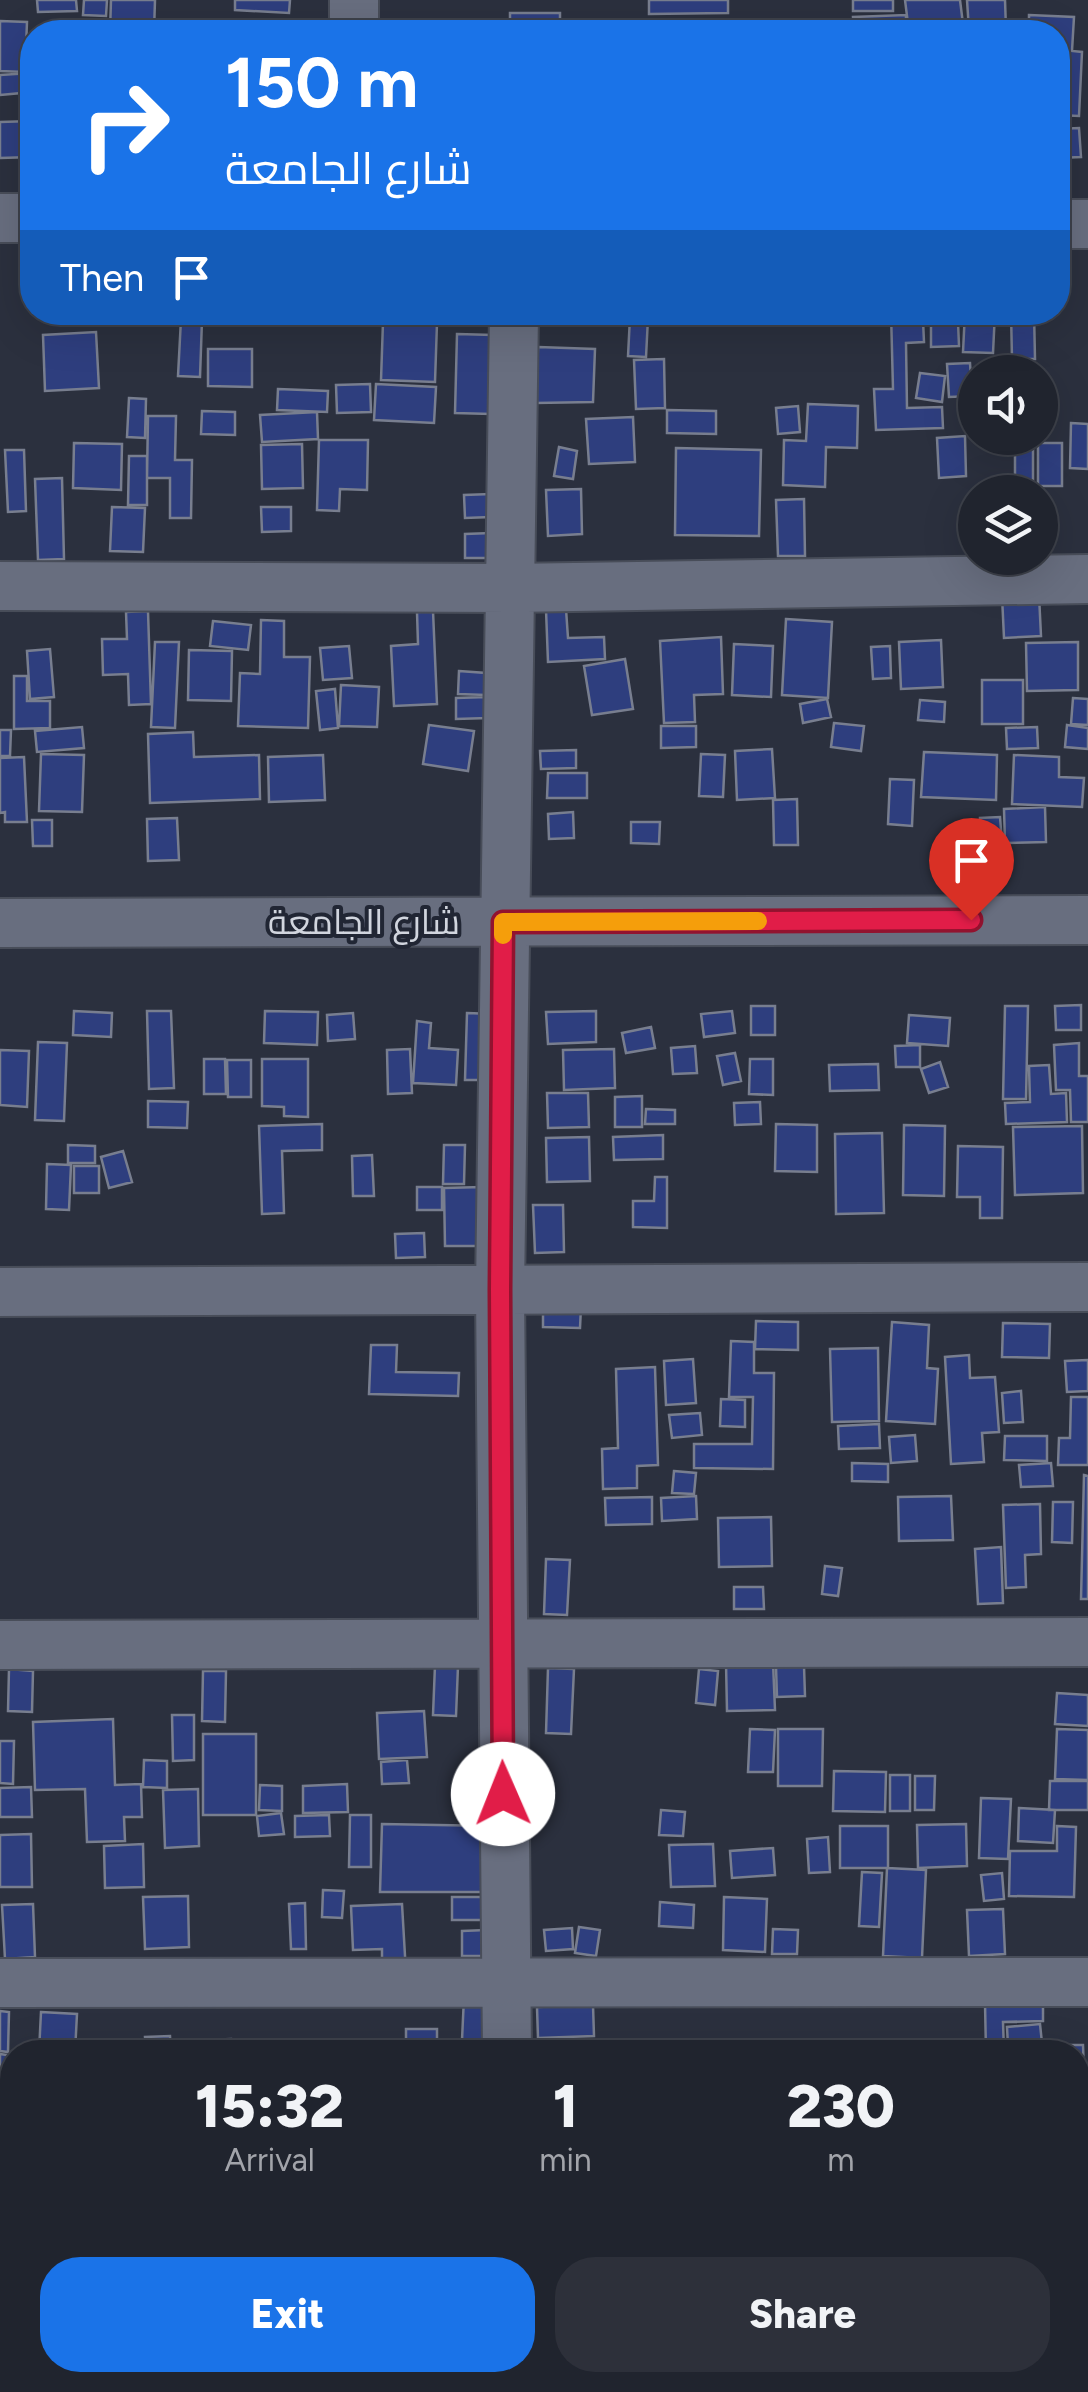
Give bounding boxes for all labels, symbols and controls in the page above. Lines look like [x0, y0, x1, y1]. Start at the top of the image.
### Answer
text: 150 m [225, 40, 418, 125]
icon: right [60, 60, 190, 190]
text: شارع الجامعة [225, 141, 472, 195]
icon: arrive [164, 250, 219, 305]
text: Then [60, 255, 144, 301]
map controls [958, 355, 1058, 575]
button: sound [958, 355, 1058, 455]
button: layers [958, 475, 1058, 575]
pin [929, 818, 1014, 921]
icon: arrive [944, 833, 999, 888]
street label: شارع الجامعة [268, 901, 460, 945]
position arrow [451, 1742, 555, 1846]
text: 15:32 [195, 2070, 344, 2142]
text: 1 [553, 2070, 578, 2142]
text: 230 [787, 2070, 895, 2142]
text: Arrival [224, 2141, 315, 2179]
text: min [539, 2141, 592, 2179]
text: m [827, 2141, 854, 2179]
button: Exit [40, 2257, 535, 2372]
button: Share [555, 2257, 1050, 2372]

